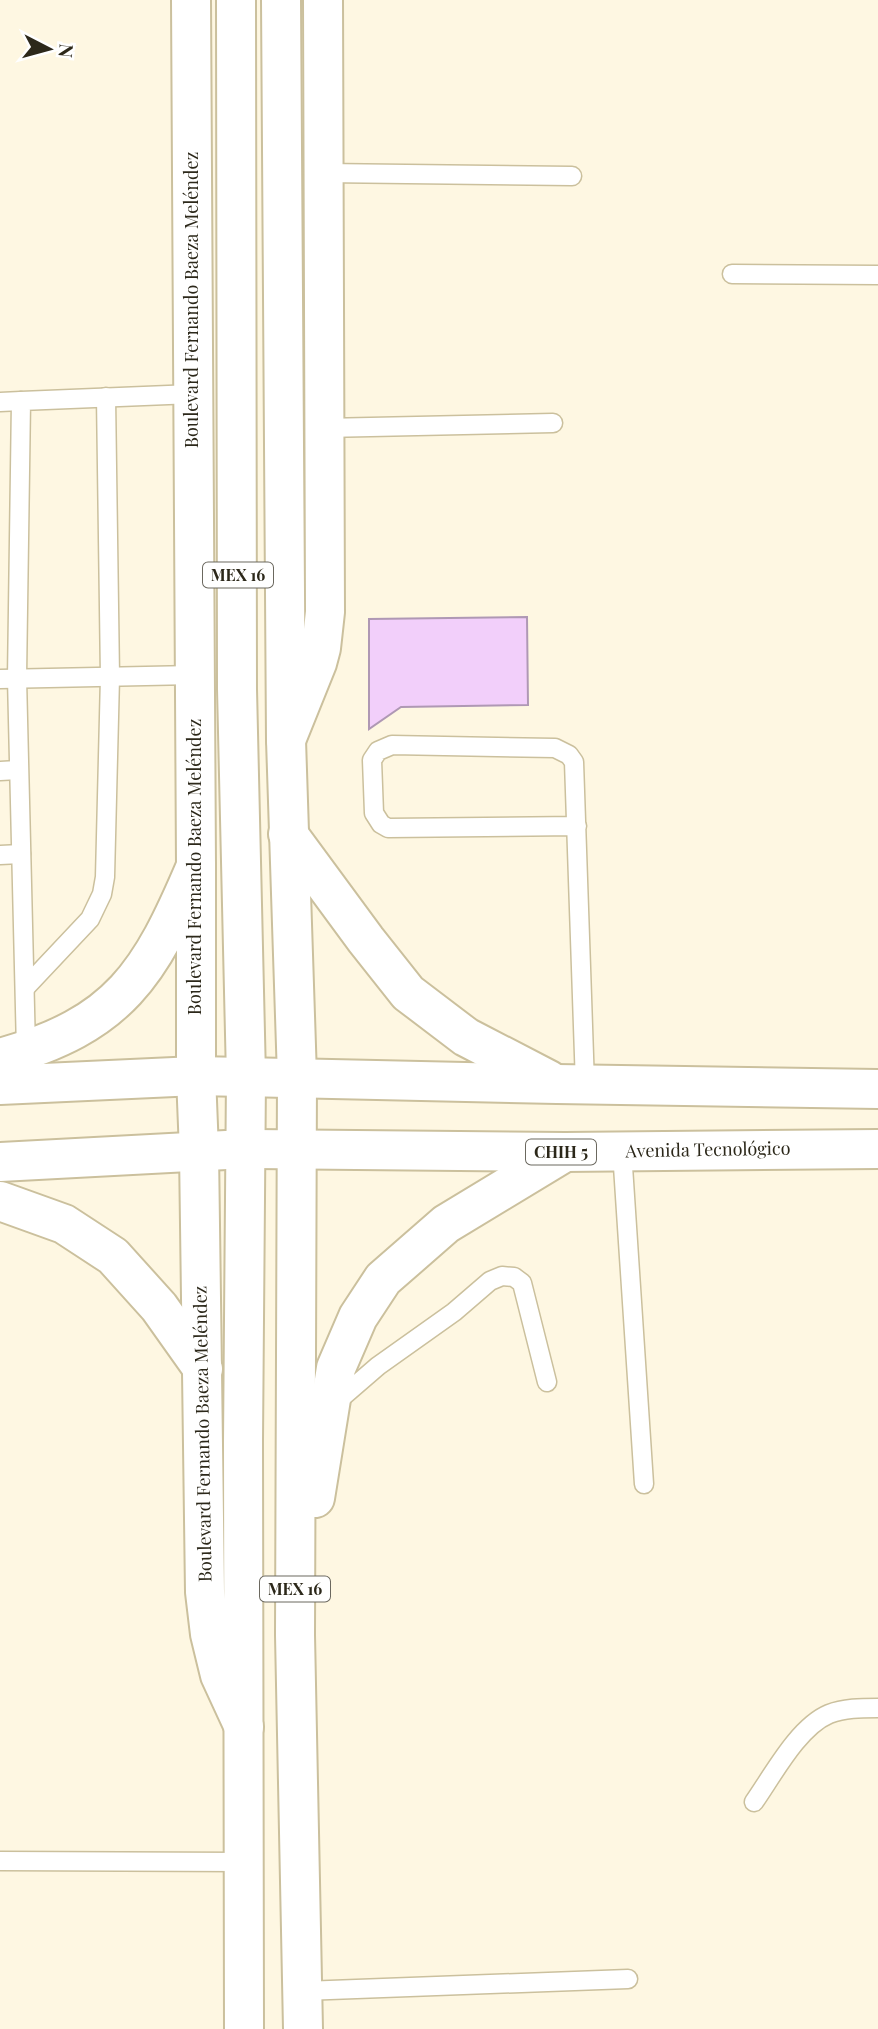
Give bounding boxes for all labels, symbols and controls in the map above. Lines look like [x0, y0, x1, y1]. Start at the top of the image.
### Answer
north arrow [14, 14, 84, 84]
text: N [53, 43, 81, 59]
street label: Boulevard Fernando Baeza Meléndez [179, 152, 203, 448]
road number: MEX 16 [203, 562, 273, 588]
street label: Boulevard Fernando Baeza Meléndez [182, 719, 206, 1015]
street label: Avenida Tecnológico [624, 1136, 791, 1162]
road number: CHIH 5 [526, 1140, 596, 1164]
street label: Boulevard Fernando Baeza Meléndez [187, 1286, 217, 1582]
road number: MEX 16 [260, 1576, 330, 1602]

